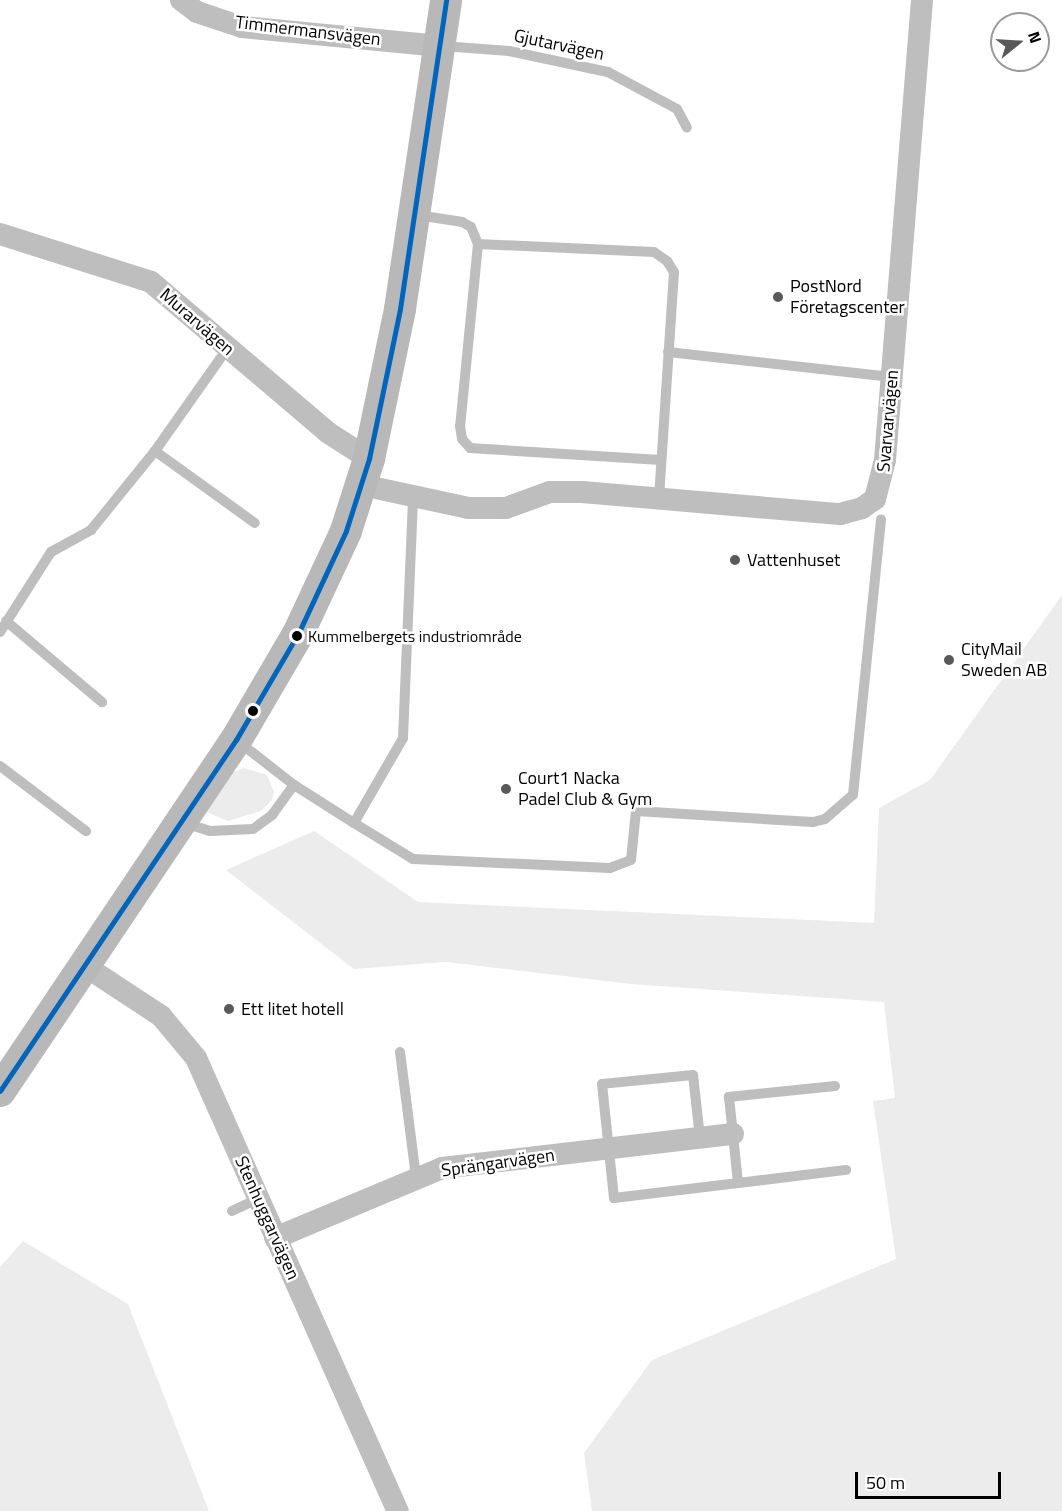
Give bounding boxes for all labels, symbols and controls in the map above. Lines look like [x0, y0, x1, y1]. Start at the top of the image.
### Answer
street label: Timmermansvägen [234, 11, 382, 51]
north arrow [990, 12, 1050, 72]
street label: Gjutarvägen [512, 25, 606, 65]
text: N [1022, 28, 1048, 46]
place label: PostNord Företagscenter [790, 276, 905, 318]
street label: Murarvägen [155, 284, 239, 360]
marker: PostNord Företagscenter [771, 290, 785, 304]
street label: Svarvarvägen [873, 369, 903, 473]
place label: Vattenhuset [747, 549, 840, 571]
marker: Vattenhuset [728, 553, 742, 567]
place label: Kummelbergets industriområde [308, 626, 522, 646]
marker: Kummelbergets industriområde [291, 630, 303, 642]
place label: CityMail Sweden AB [961, 639, 1047, 682]
marker: CityMail Sweden AB [942, 653, 956, 667]
unlabelled marker [247, 705, 259, 717]
place label: Court1 Nacka Padel Club & Gym [518, 768, 652, 810]
marker: Court1 Nacka Padel Club & Gym [499, 782, 513, 796]
place label: Ett litet hotell [241, 998, 344, 1020]
marker: Ett litet hotell [222, 1002, 236, 1016]
street label: Sprängarvägen [440, 1144, 556, 1182]
street label: Stenhuggarvägen [230, 1153, 304, 1283]
scale bar [858, 1460, 1004, 1498]
text: 50 m [866, 1469, 905, 1496]

